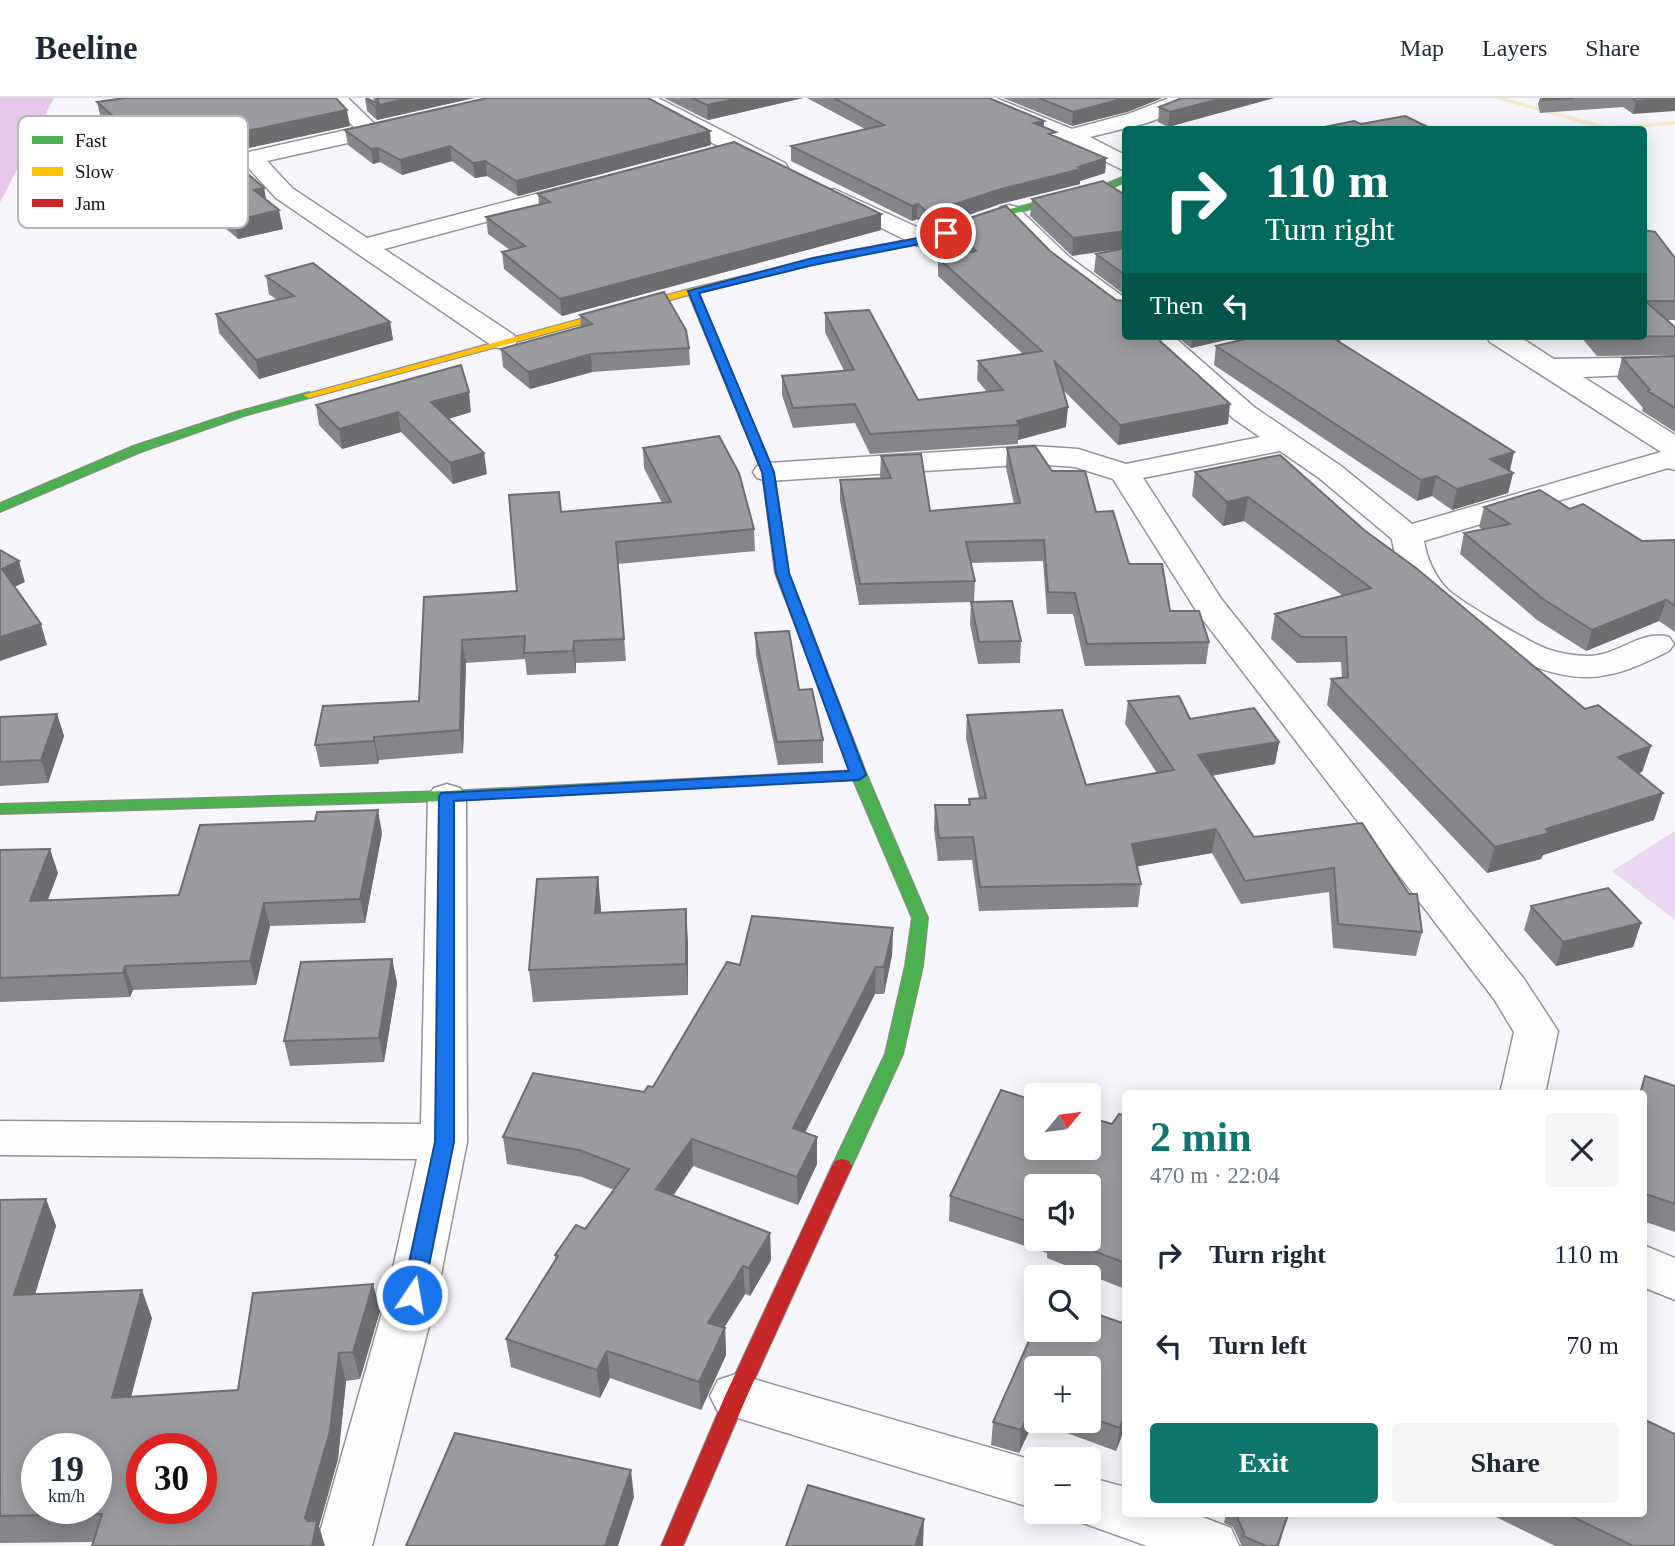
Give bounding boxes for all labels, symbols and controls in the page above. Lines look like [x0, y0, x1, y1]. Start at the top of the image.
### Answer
text: Beeline [35, 30, 138, 66]
text: Map [1400, 35, 1444, 61]
text: Layers [1482, 35, 1547, 61]
text: Share [1585, 35, 1640, 61]
legend [18, 116, 248, 228]
text: Fast [75, 130, 107, 151]
text: 110 m [1265, 153, 1389, 208]
icon: right [1150, 154, 1241, 245]
text: Slow [75, 161, 114, 182]
text: Jam [75, 193, 106, 214]
pin [916, 203, 976, 263]
text: Turn right [1265, 211, 1395, 247]
icon: arrive [927, 214, 965, 252]
icon: left [1217, 287, 1255, 325]
text: Then [1150, 291, 1203, 320]
north arrow [1024, 1083, 1101, 1160]
map controls [1024, 1083, 1101, 1524]
button: close [1545, 1113, 1619, 1187]
text: 2 min [1150, 1114, 1252, 1160]
text: 470 m · 22:04 [1150, 1163, 1280, 1188]
button: sound [1024, 1174, 1101, 1251]
icon: right [1150, 1236, 1188, 1274]
text: Turn right [1209, 1240, 1326, 1269]
text: 110 m [1554, 1240, 1619, 1269]
position arrow [375, 1258, 449, 1332]
button: search [1024, 1265, 1101, 1342]
icon: left [1150, 1327, 1188, 1365]
text: Turn left [1209, 1331, 1307, 1360]
text: 70 m [1566, 1331, 1619, 1360]
button: + [1024, 1356, 1101, 1433]
button: Exit [1150, 1423, 1378, 1503]
button: Share [1392, 1423, 1619, 1503]
speed limit sign: 30 [126, 1433, 217, 1524]
button: − [1024, 1447, 1101, 1524]
text: 19 [49, 1450, 84, 1489]
text: km/h [48, 1486, 85, 1506]

